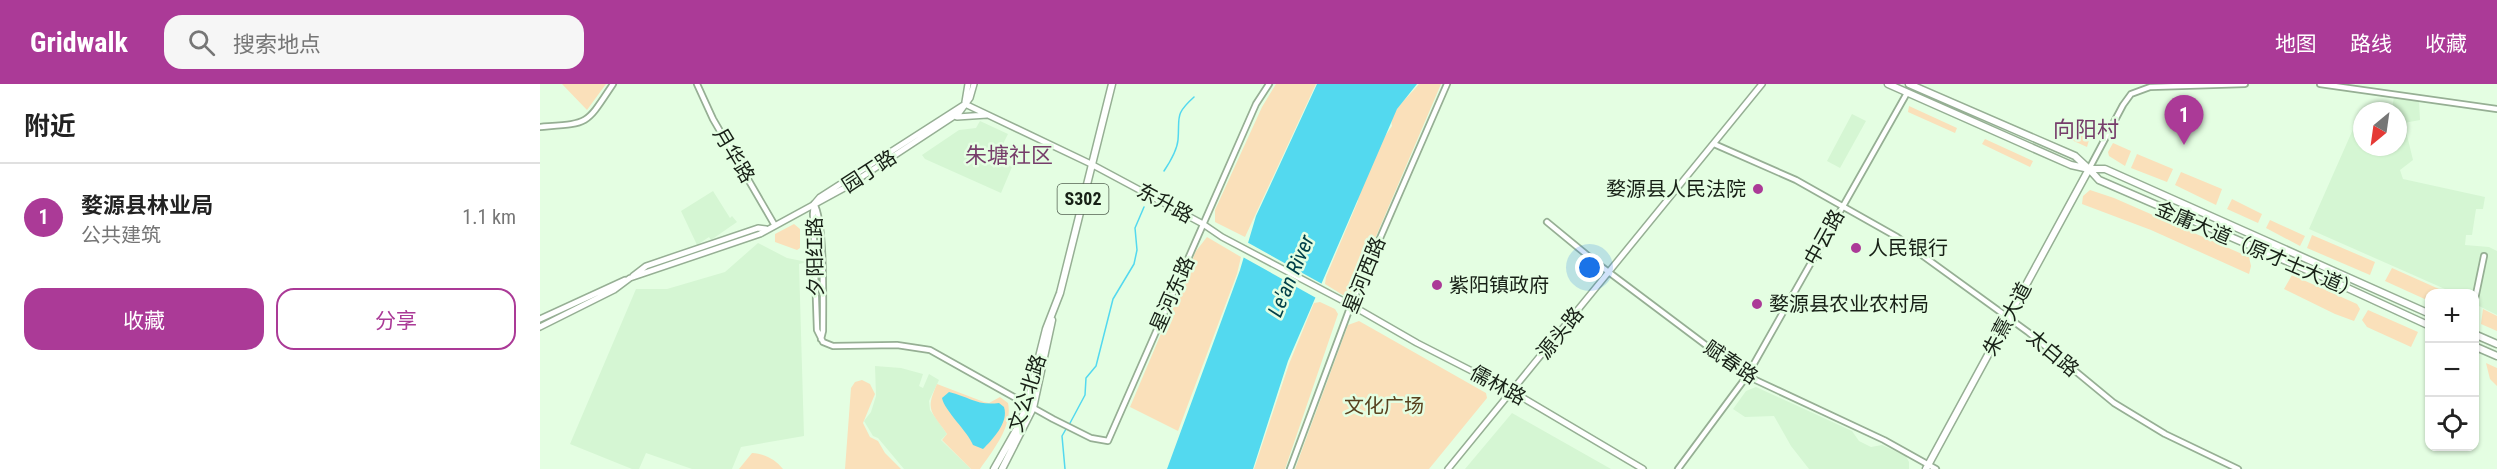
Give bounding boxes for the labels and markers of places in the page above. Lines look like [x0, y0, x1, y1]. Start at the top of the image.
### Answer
pin: 1 [2164, 95, 2204, 145]
place label: 婺源县人民法院 [1606, 177, 1746, 201]
marker: 婺源县人民法院 [1751, 182, 1765, 196]
place label: 人民银行 [1868, 236, 1948, 260]
marker: 人民银行 [1849, 241, 1863, 255]
place label: 紫阳镇政府 [1449, 273, 1549, 297]
marker: 紫阳镇政府 [1430, 278, 1444, 292]
place label: 婺源县农业农村局 [1769, 292, 1929, 316]
marker: 婺源县农业农村局 [1750, 297, 1764, 311]

